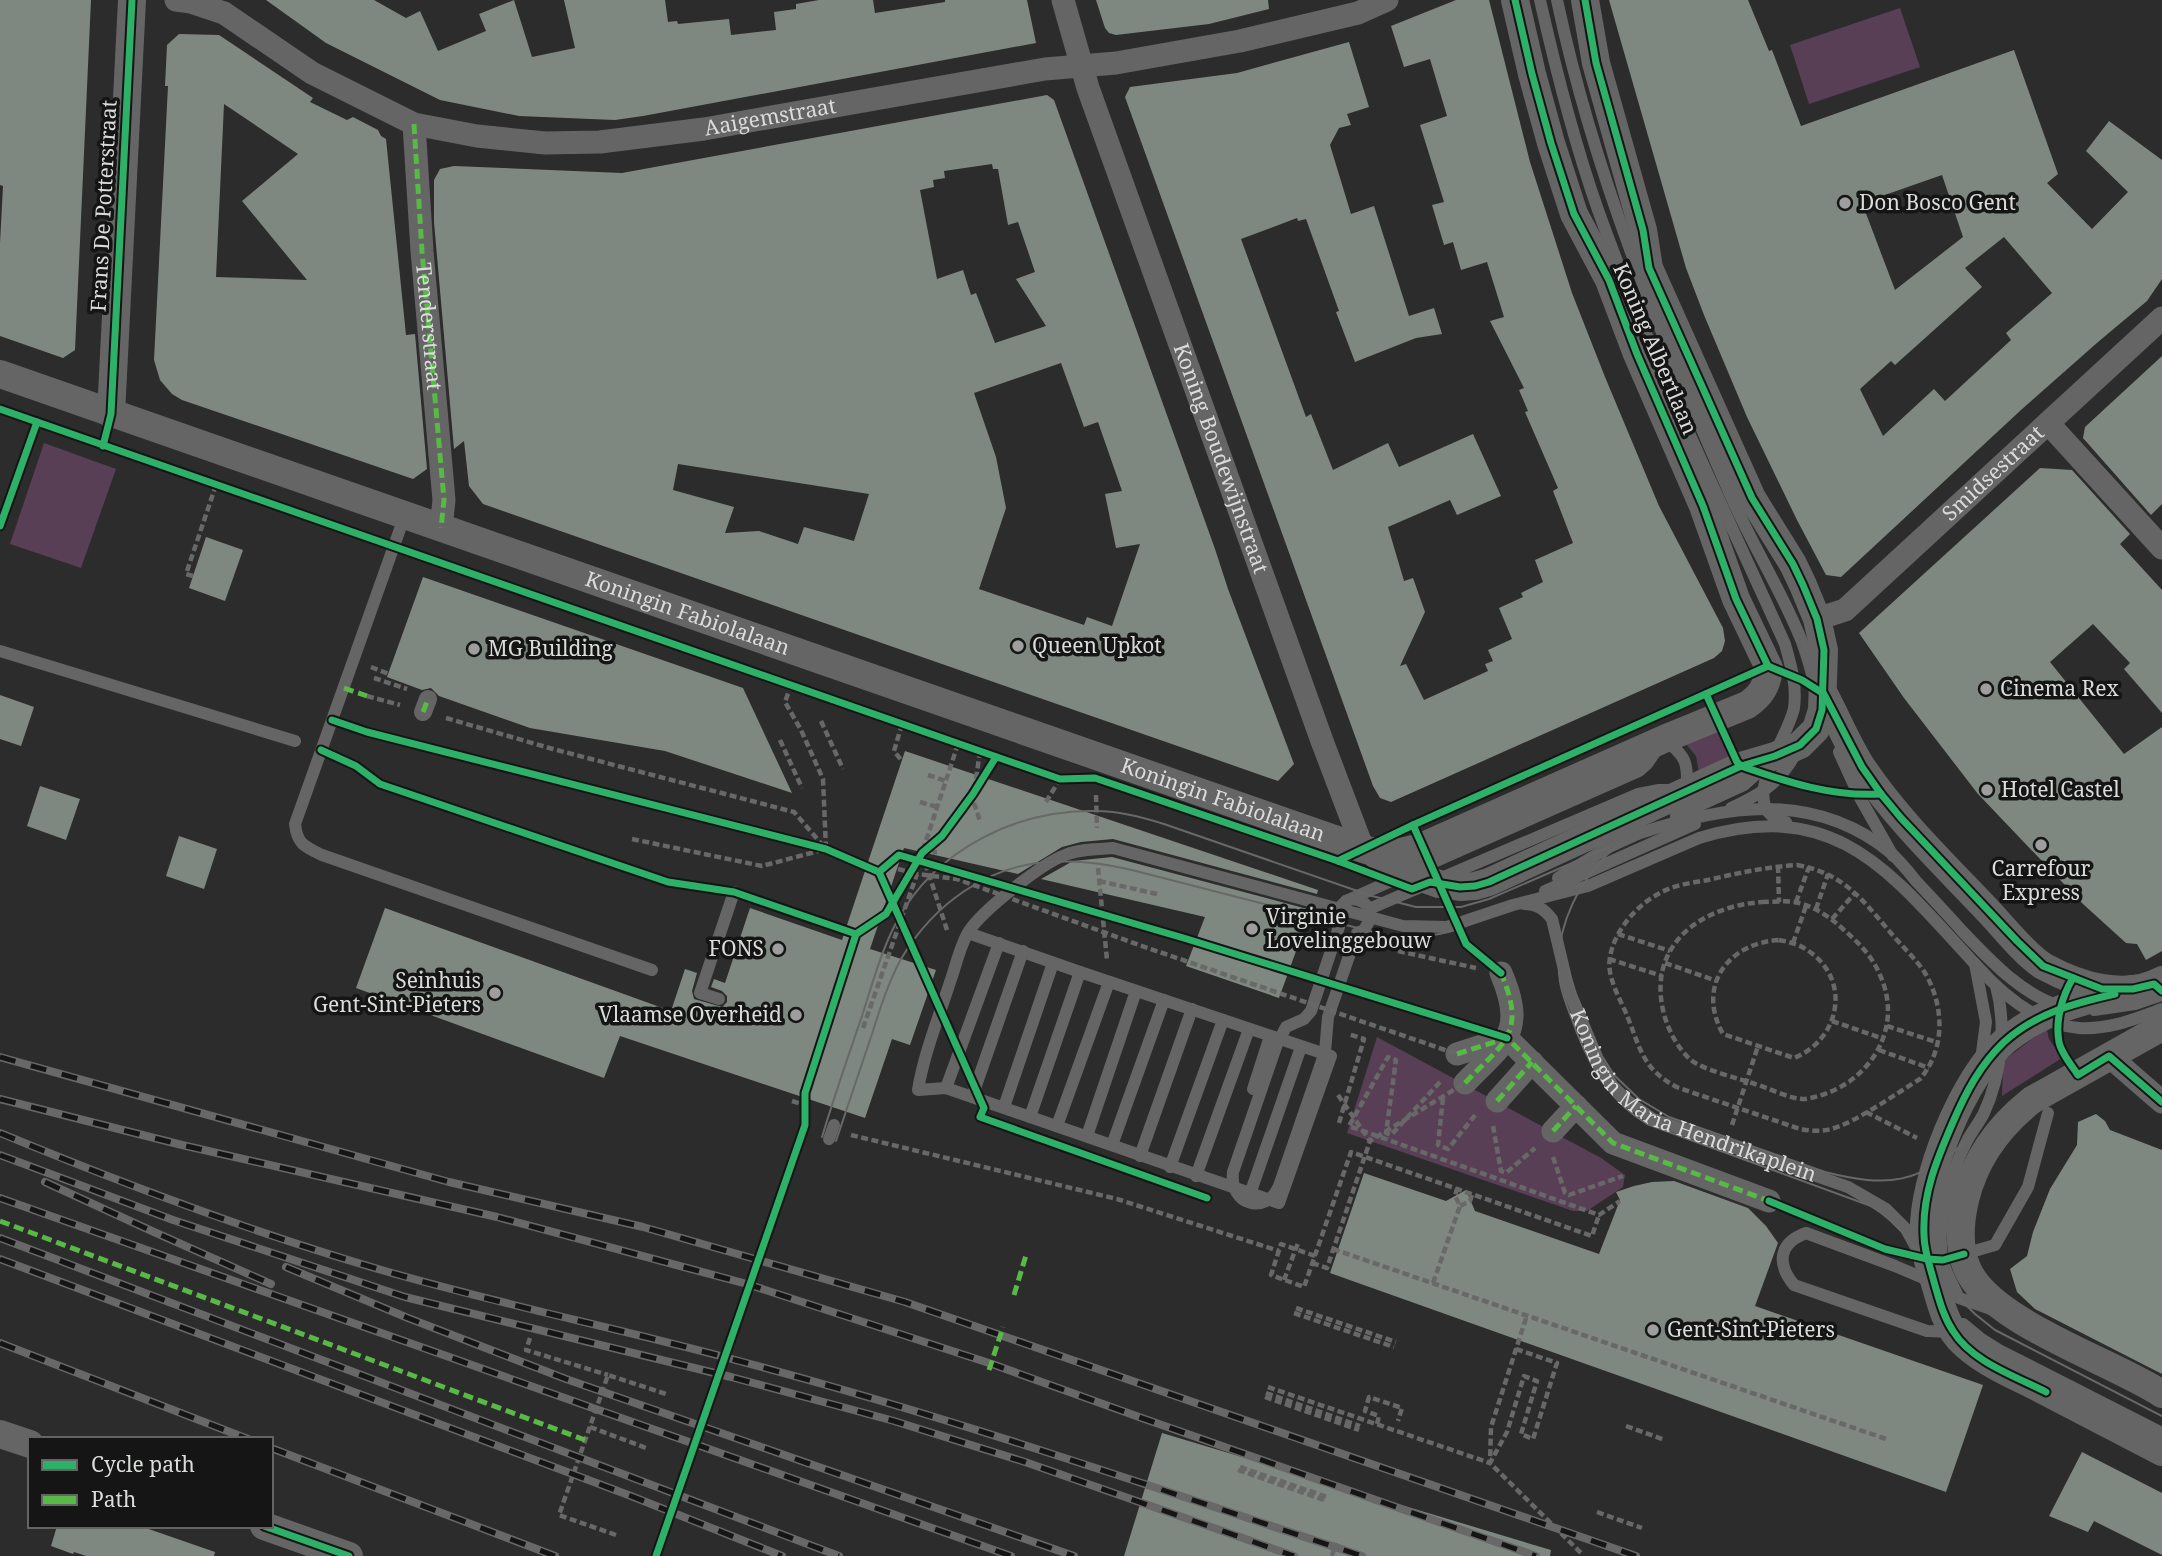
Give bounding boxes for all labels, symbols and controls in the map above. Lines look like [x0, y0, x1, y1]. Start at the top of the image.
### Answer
street label: Aaigemstraat [702, 91, 838, 142]
street label: Frans De Potterstraat [83, 99, 123, 313]
place label: Don Bosco Gent [1859, 188, 2016, 216]
marker: Don Bosco Gent [1837, 195, 1853, 211]
street label: Koning Albertlaan [1607, 259, 1705, 438]
street label: Tenderstraat [410, 261, 449, 391]
street label: Koning Boudewijnstraat [1168, 339, 1276, 577]
street label: Smidsestraat [1936, 419, 2050, 527]
street label: Koningin Fabiolalaan [582, 564, 794, 661]
place label: Queen Upkot [1032, 631, 1162, 659]
place label: MG Building [488, 634, 614, 662]
marker: Queen Upkot [1010, 638, 1026, 654]
marker: MG Building [466, 641, 482, 657]
place label: Cinema Rex [2000, 674, 2120, 702]
marker: Cinema Rex [1978, 681, 1994, 697]
street label: Koningin Fabiolalaan [1117, 751, 1329, 848]
place label: Hotel Castel [2001, 775, 2120, 803]
marker: Hotel Castel [1979, 782, 1995, 798]
marker: Carrefour Express [2033, 837, 2049, 853]
place label: Carrefour Express [1992, 854, 2091, 906]
place label: Virginie Lovelinggebouw [1266, 902, 1433, 954]
marker: Virginie Lovelinggebouw [1244, 921, 1260, 937]
place label: FONS [709, 934, 764, 962]
marker: FONS [770, 941, 786, 957]
place label: Seinhuis Gent-Sint-Pieters [313, 966, 481, 1018]
marker: Seinhuis Gent-Sint-Pieters [487, 985, 503, 1001]
place label: Vlaamse Overheid [599, 1000, 782, 1028]
street label: Koningin Maria Hendrikaplein [1564, 1004, 1821, 1188]
marker: Vlaamse Overheid [788, 1007, 804, 1023]
place label: Gent-Sint-Pieters [1667, 1315, 1835, 1343]
marker: Gent-Sint-Pieters [1645, 1322, 1661, 1338]
legend [28, 1437, 273, 1528]
text: Cycle path [91, 1450, 195, 1478]
text: Path [91, 1485, 136, 1513]

